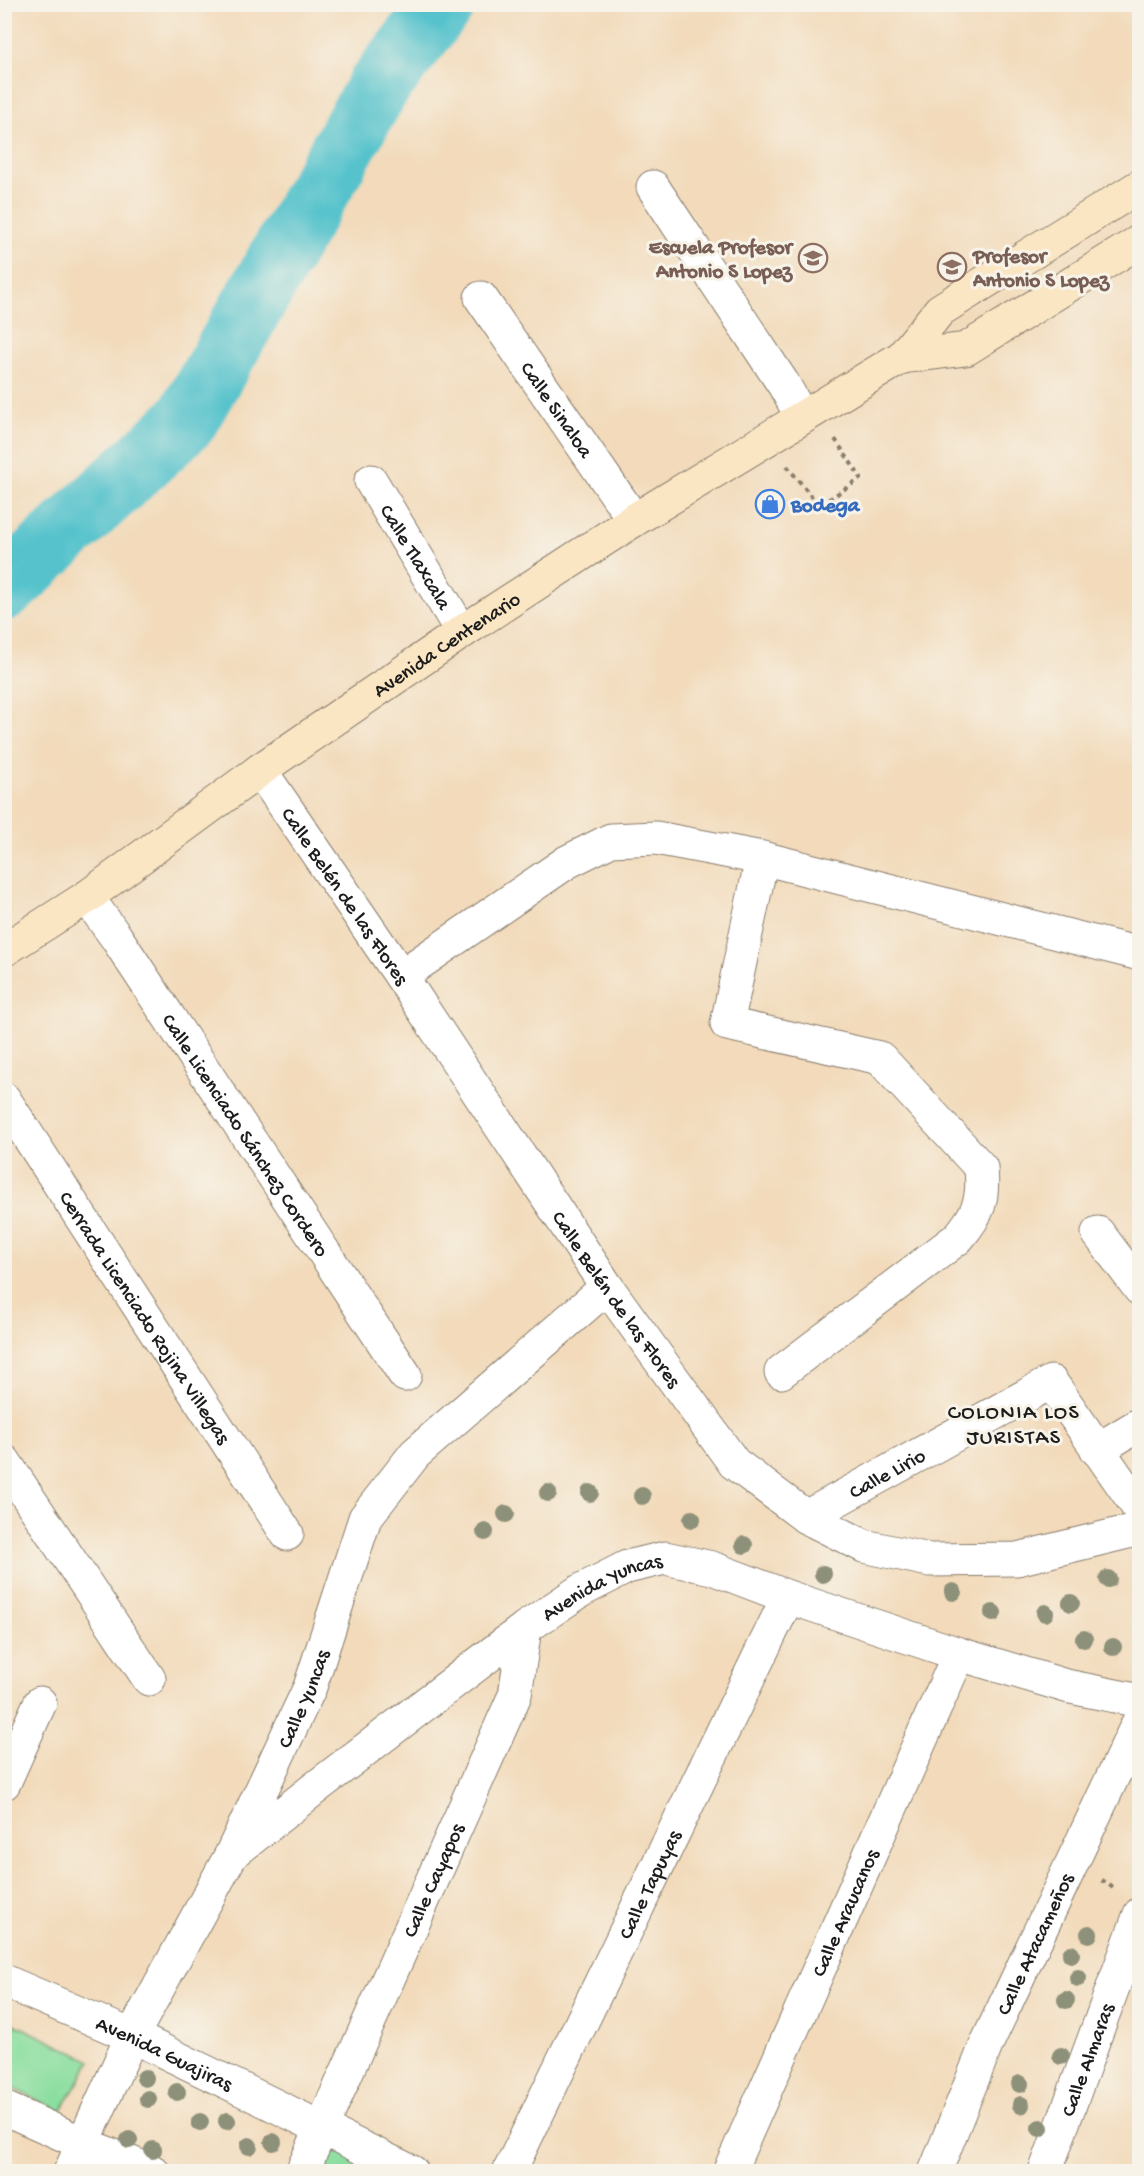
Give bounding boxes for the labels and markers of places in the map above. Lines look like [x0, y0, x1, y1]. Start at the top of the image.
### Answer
place label: Escuela Profesor Antonio S Lopez [649, 237, 795, 286]
school or university icon: Escuela Profesor Antonio S Lopez [797, 242, 829, 274]
place label: Profesor Antonio S Lopez [972, 246, 1111, 295]
school or university icon: Profesor Antonio S Lopez [936, 251, 968, 283]
shop icon: Bodega [754, 488, 786, 520]
place label: Bodega [790, 495, 861, 520]

